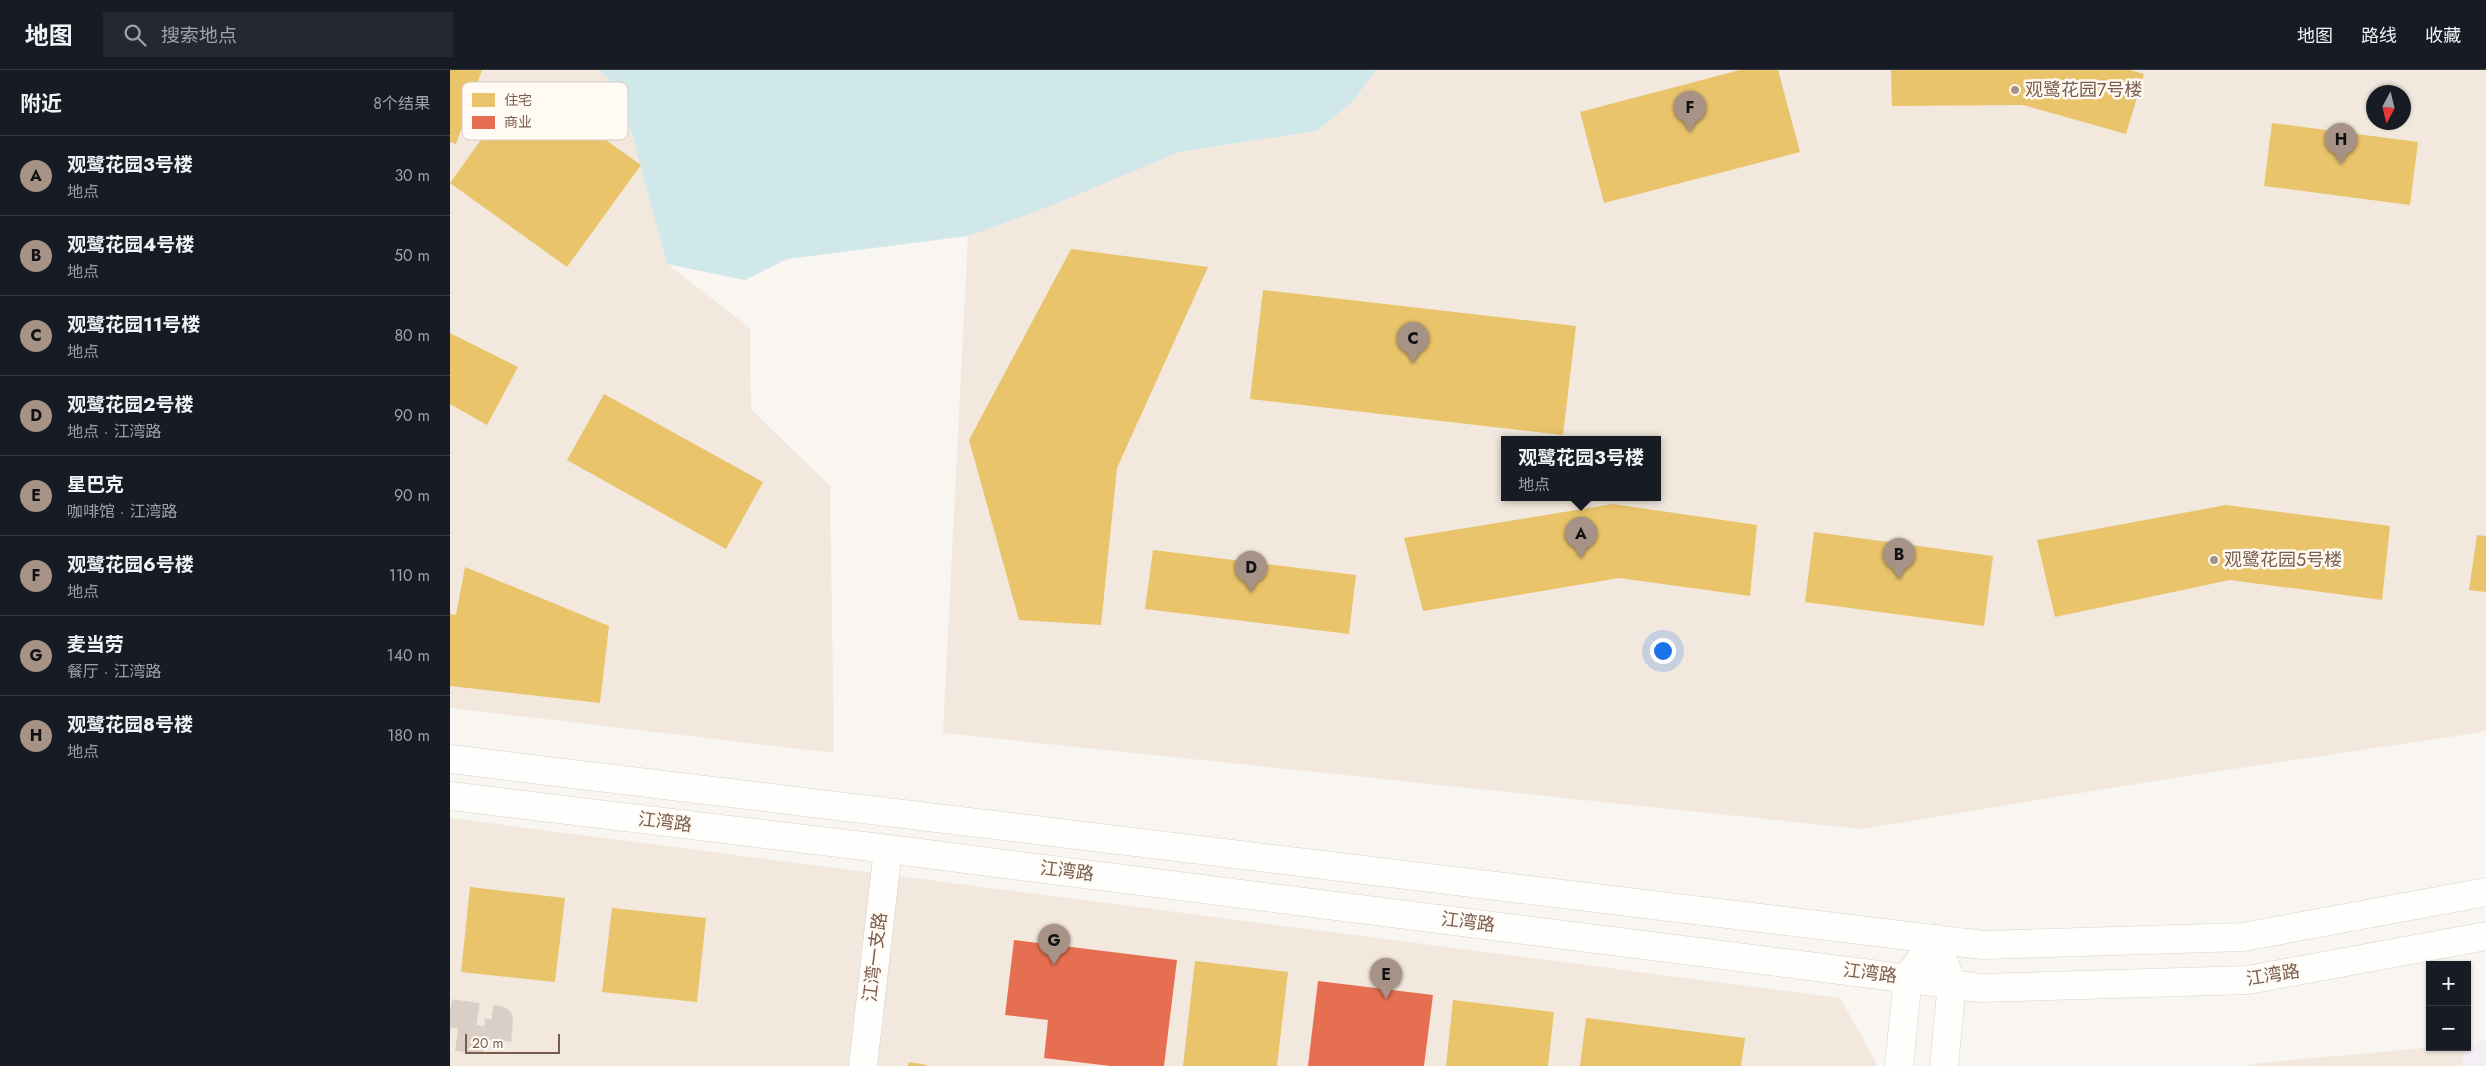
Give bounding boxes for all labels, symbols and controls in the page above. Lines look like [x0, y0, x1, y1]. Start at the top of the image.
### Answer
search box [103, 12, 453, 57]
text: 地图 [25, 18, 73, 53]
icon: search [121, 21, 149, 49]
text: 搜索地点 [161, 22, 237, 49]
text: 地图 [2297, 23, 2333, 49]
text: 路线 [2361, 23, 2397, 49]
text: 收藏 [2425, 23, 2461, 49]
place label: 观鹭花园7号楼 [2025, 77, 2142, 103]
legend [462, 82, 628, 140]
marker: 观鹭花园7号楼 [2009, 84, 2021, 96]
north arrow [2366, 85, 2411, 130]
text: 附近 [20, 89, 62, 119]
text: 住宅 [504, 90, 532, 110]
pin: F [1674, 91, 1706, 132]
text: 8个结果 [373, 92, 430, 115]
text: 商业 [504, 112, 532, 132]
pin: H [2325, 123, 2357, 164]
text: 观鹭花园3号楼 [67, 151, 193, 178]
text: A [30, 164, 42, 187]
text: 30 m [394, 164, 430, 187]
text: 地点 [67, 180, 99, 203]
text: 观鹭花园4号楼 [67, 231, 194, 258]
text: B [31, 244, 41, 267]
text: 50 m [394, 244, 430, 267]
text: 地点 [67, 260, 99, 283]
text: 观鹭花园11号楼 [67, 311, 200, 338]
pin: C [1397, 322, 1429, 363]
text: C [30, 324, 42, 347]
text: 80 m [394, 324, 430, 347]
text: 地点 [67, 340, 99, 363]
text: 观鹭花园2号楼 [67, 391, 193, 418]
text: D [30, 404, 42, 427]
text: 90 m [394, 404, 430, 427]
text: 地点 · 江湾路 [67, 420, 161, 443]
popup [1501, 436, 1661, 501]
text: 观鹭花园3号楼 [1518, 444, 1644, 471]
text: 星巴克 [67, 471, 124, 498]
text: 地点 [1518, 473, 1550, 496]
text: E [31, 484, 41, 507]
text: 90 m [394, 484, 430, 507]
text: 咖啡馆 · 江湾路 [67, 500, 177, 523]
pin: A [1565, 517, 1597, 558]
pin: B [1883, 538, 1915, 579]
place label: 观鹭花园5号楼 [2224, 547, 2342, 573]
text: 观鹭花园6号楼 [67, 551, 194, 578]
pin: D [1235, 551, 1267, 592]
marker: 观鹭花园5号楼 [2208, 554, 2220, 566]
text: F [32, 564, 40, 587]
text: 110 m [389, 564, 430, 587]
text: 地点 [67, 580, 99, 603]
text: 麦当劳 [67, 631, 124, 658]
your location [1650, 638, 1676, 664]
text: G [29, 644, 43, 667]
text: 140 m [387, 644, 430, 667]
text: 餐厅 · 江湾路 [67, 660, 161, 683]
text: 观鹭花园8号楼 [67, 711, 193, 738]
text: H [30, 724, 42, 747]
text: 180 m [387, 724, 430, 747]
text: 地点 [67, 740, 99, 763]
street label: 江湾路 [637, 806, 693, 838]
street label: 江湾路 [1039, 855, 1095, 887]
street label: 江湾路 [1440, 906, 1496, 938]
street label: 江湾一支路 [857, 911, 893, 1003]
pin: G [1038, 924, 1070, 965]
street label: 江湾路 [1842, 957, 1898, 989]
pin: E [1370, 958, 1402, 999]
street label: 江湾路 [2244, 958, 2302, 992]
map controls [2426, 961, 2471, 1051]
button: + [2426, 961, 2471, 1006]
button: − [2426, 1006, 2471, 1051]
scale bar [465, 1031, 560, 1054]
text: 20 m [472, 1033, 504, 1053]

